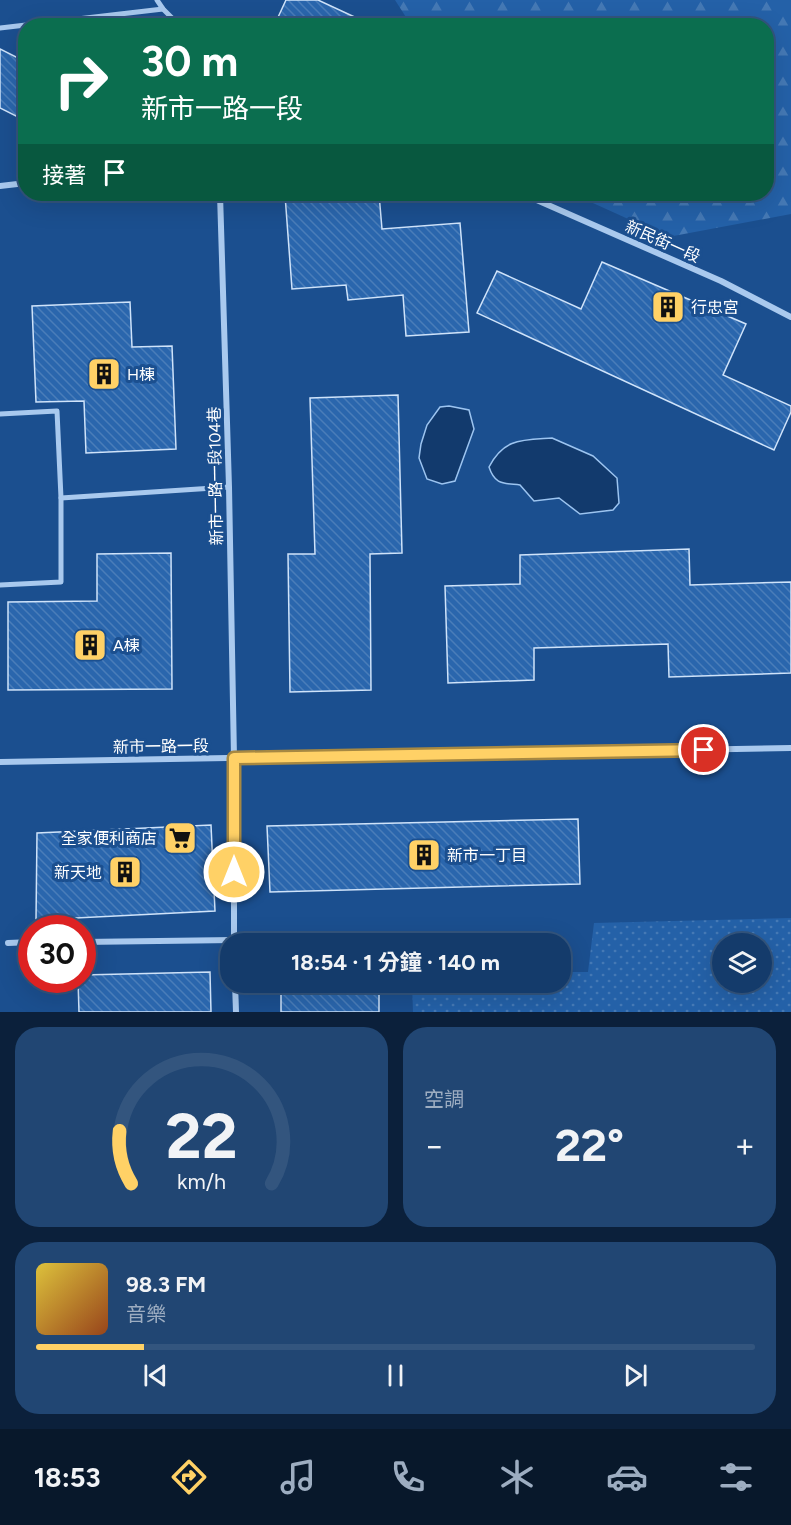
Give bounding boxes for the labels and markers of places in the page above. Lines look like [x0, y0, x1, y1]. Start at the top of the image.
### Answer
building icon: 行忠宮 [650, 289, 686, 325]
place label: 行忠宮 [691, 298, 739, 317]
building icon: H棟 [86, 356, 122, 392]
place label: H棟 [127, 365, 155, 384]
building icon: A棟 [72, 627, 108, 663]
place label: A棟 [113, 636, 140, 655]
pin [678, 724, 729, 775]
supermarket icon: 全家便利商店 [162, 820, 198, 856]
place label: 全家便利商店 [61, 829, 157, 848]
building icon: 新市一丁目 [406, 837, 442, 873]
place label: 新市一丁目 [447, 846, 527, 865]
building icon: 新天地 [107, 854, 143, 890]
place label: 新天地 [54, 863, 102, 882]

